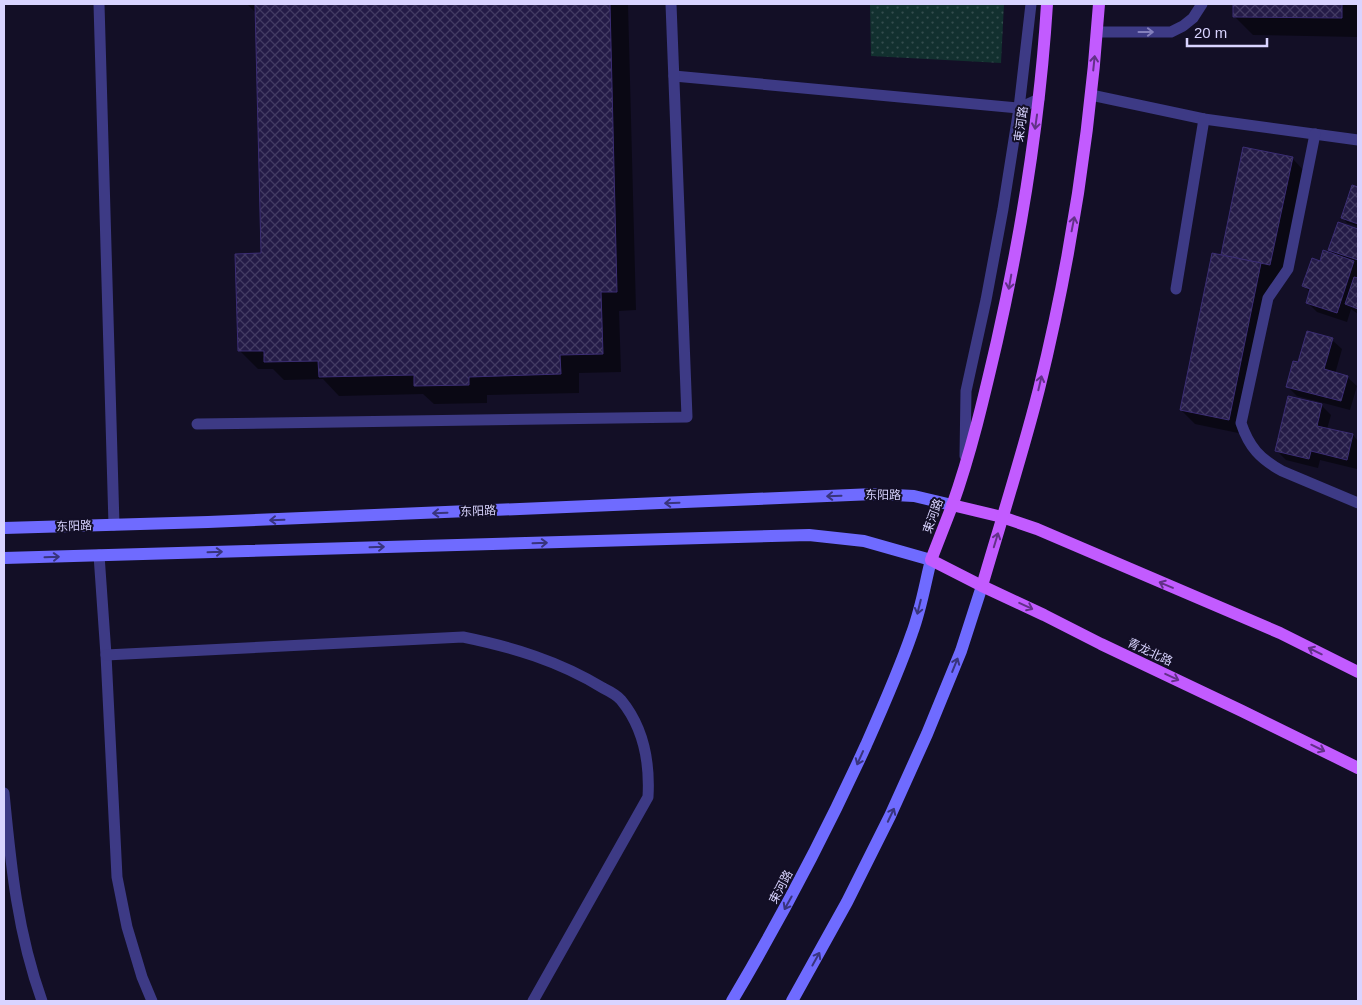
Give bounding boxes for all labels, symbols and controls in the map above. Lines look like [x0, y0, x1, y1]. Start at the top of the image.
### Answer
scale bar [1187, 15, 1267, 47]
text: 20 m [1194, 24, 1227, 41]
one-way arrow [1138, 27, 1154, 37]
one-way arrow [1089, 55, 1099, 71]
street label: 束河路 [1012, 105, 1030, 143]
one-way arrow [1030, 114, 1040, 130]
one-way arrow [1069, 217, 1078, 233]
one-way arrow [1004, 274, 1014, 290]
one-way arrow [1036, 376, 1045, 392]
street label: 东阳路 [865, 488, 901, 502]
one-way arrow [827, 491, 843, 501]
street label: 束河路 [920, 497, 946, 535]
one-way arrow [664, 498, 680, 507]
street label: 东阳路 [460, 503, 496, 519]
one-way arrow [432, 508, 448, 517]
one-way arrow [270, 515, 286, 524]
street label: 东阳路 [56, 518, 92, 534]
one-way arrow [991, 532, 1001, 548]
one-way arrow [532, 538, 548, 548]
one-way arrow [369, 543, 385, 552]
one-way arrow [206, 547, 223, 557]
one-way arrow [44, 552, 60, 561]
one-way arrow [1159, 579, 1174, 589]
one-way arrow [914, 598, 923, 614]
one-way arrow [1018, 602, 1033, 612]
street label: 青龙北路 [1125, 636, 1175, 668]
one-way arrow [1307, 645, 1322, 655]
one-way arrow [951, 658, 960, 673]
one-way arrow [1164, 673, 1179, 683]
one-way arrow [1310, 744, 1325, 753]
one-way arrow [855, 750, 865, 765]
one-way arrow [886, 807, 896, 822]
street label: 束河路 [766, 868, 796, 906]
one-way arrow [783, 896, 793, 911]
one-way arrow [811, 951, 821, 966]

